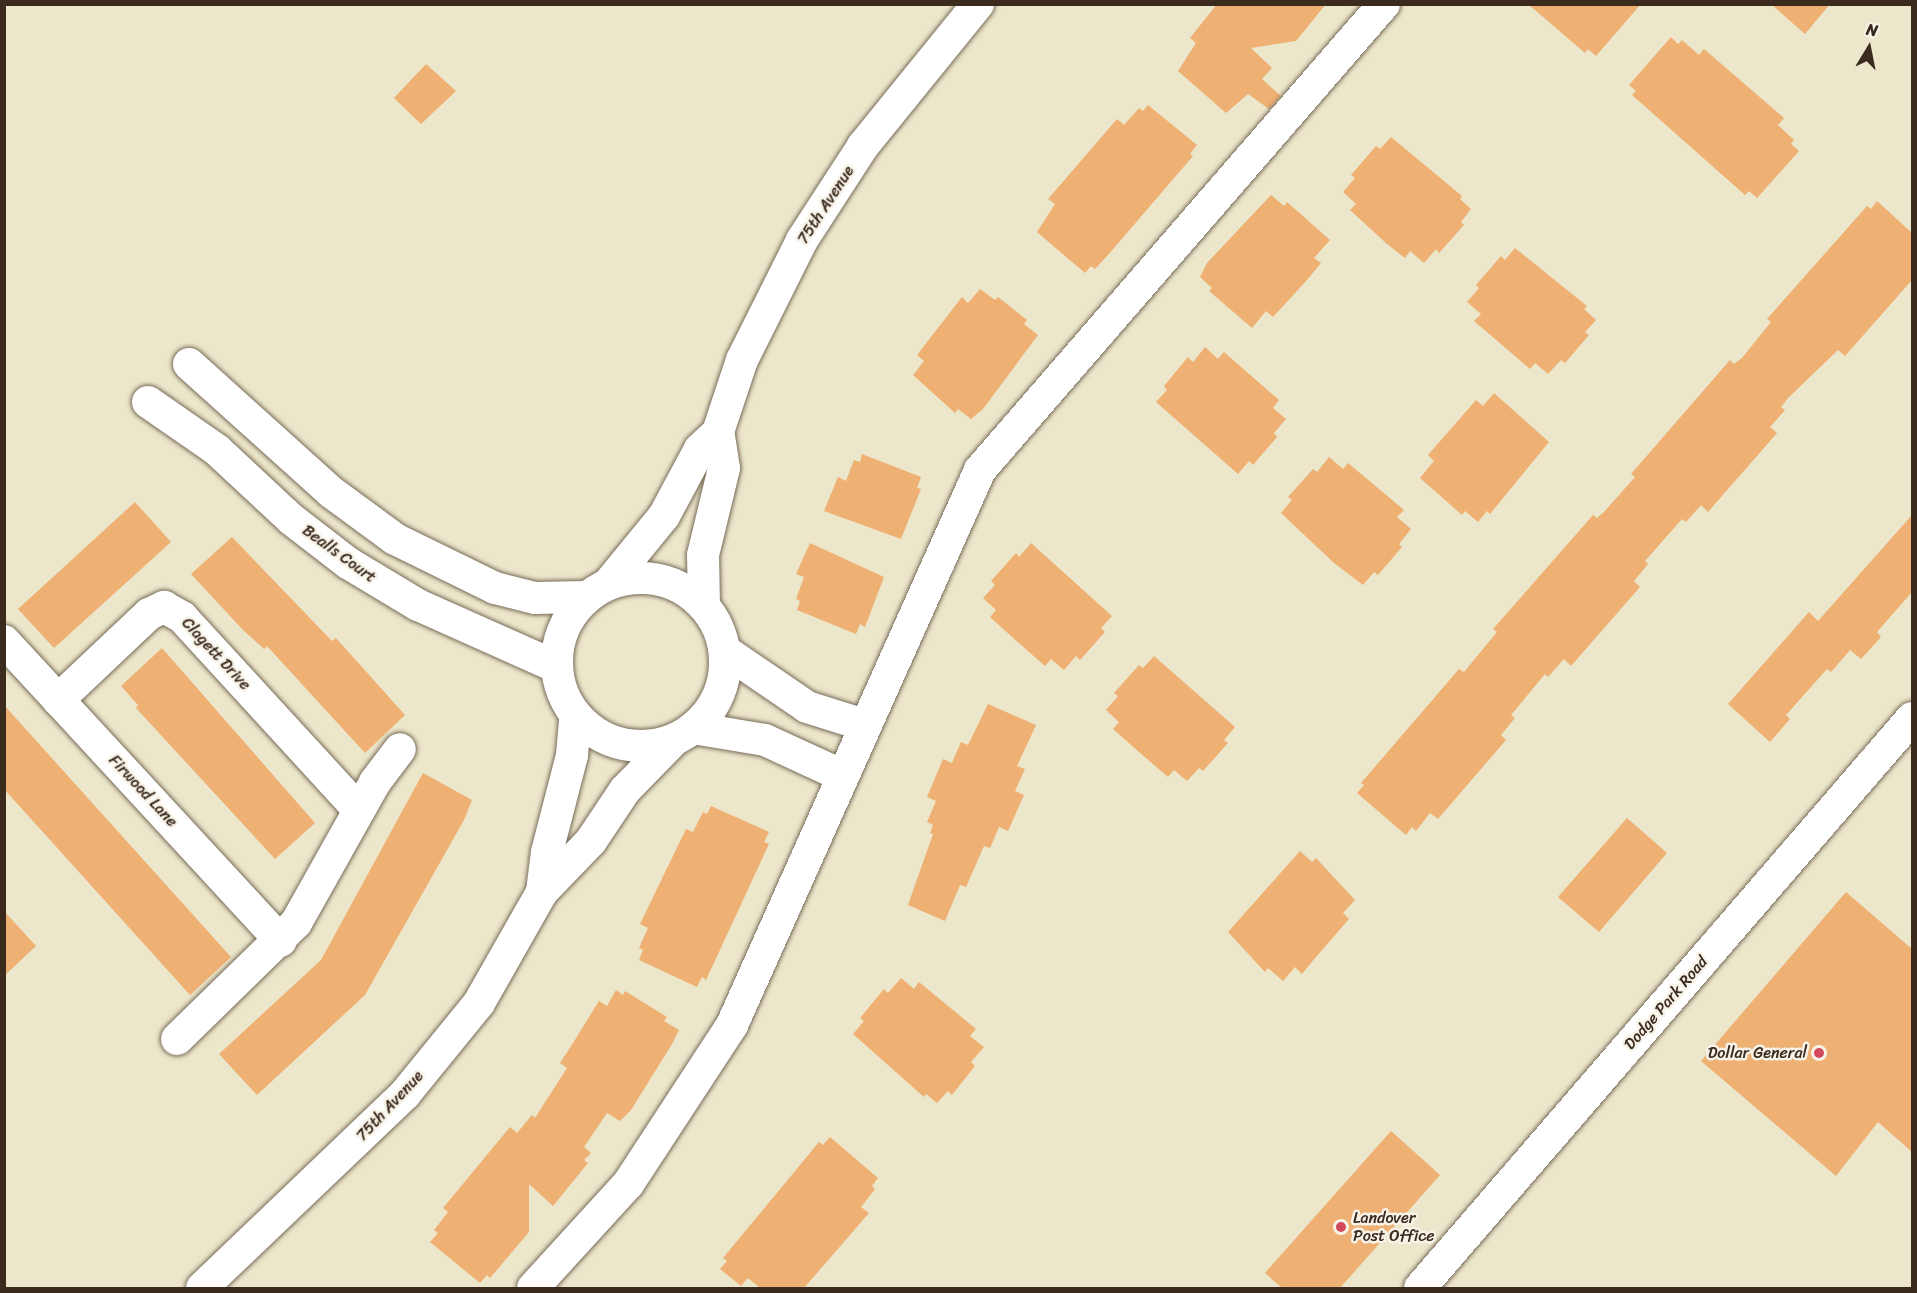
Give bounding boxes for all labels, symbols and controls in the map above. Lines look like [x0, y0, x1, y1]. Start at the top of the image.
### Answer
text: N [1864, 15, 1880, 45]
north arrow [1839, 18, 1899, 78]
street label: 75th Avenue [794, 162, 858, 248]
street label: Bealls Court [298, 521, 380, 587]
street label: Clagett Drive [177, 614, 255, 694]
street label: Firwood Lane [105, 751, 181, 831]
street label: Dodge Park Road [1620, 952, 1712, 1054]
place label: Dollar General [1707, 1043, 1807, 1063]
marker: Dollar General [1812, 1046, 1826, 1060]
street label: 75th Avenue [352, 1067, 428, 1145]
place label: Landover Post Office [1353, 1208, 1435, 1246]
marker: Landover Post Office [1334, 1220, 1348, 1234]

